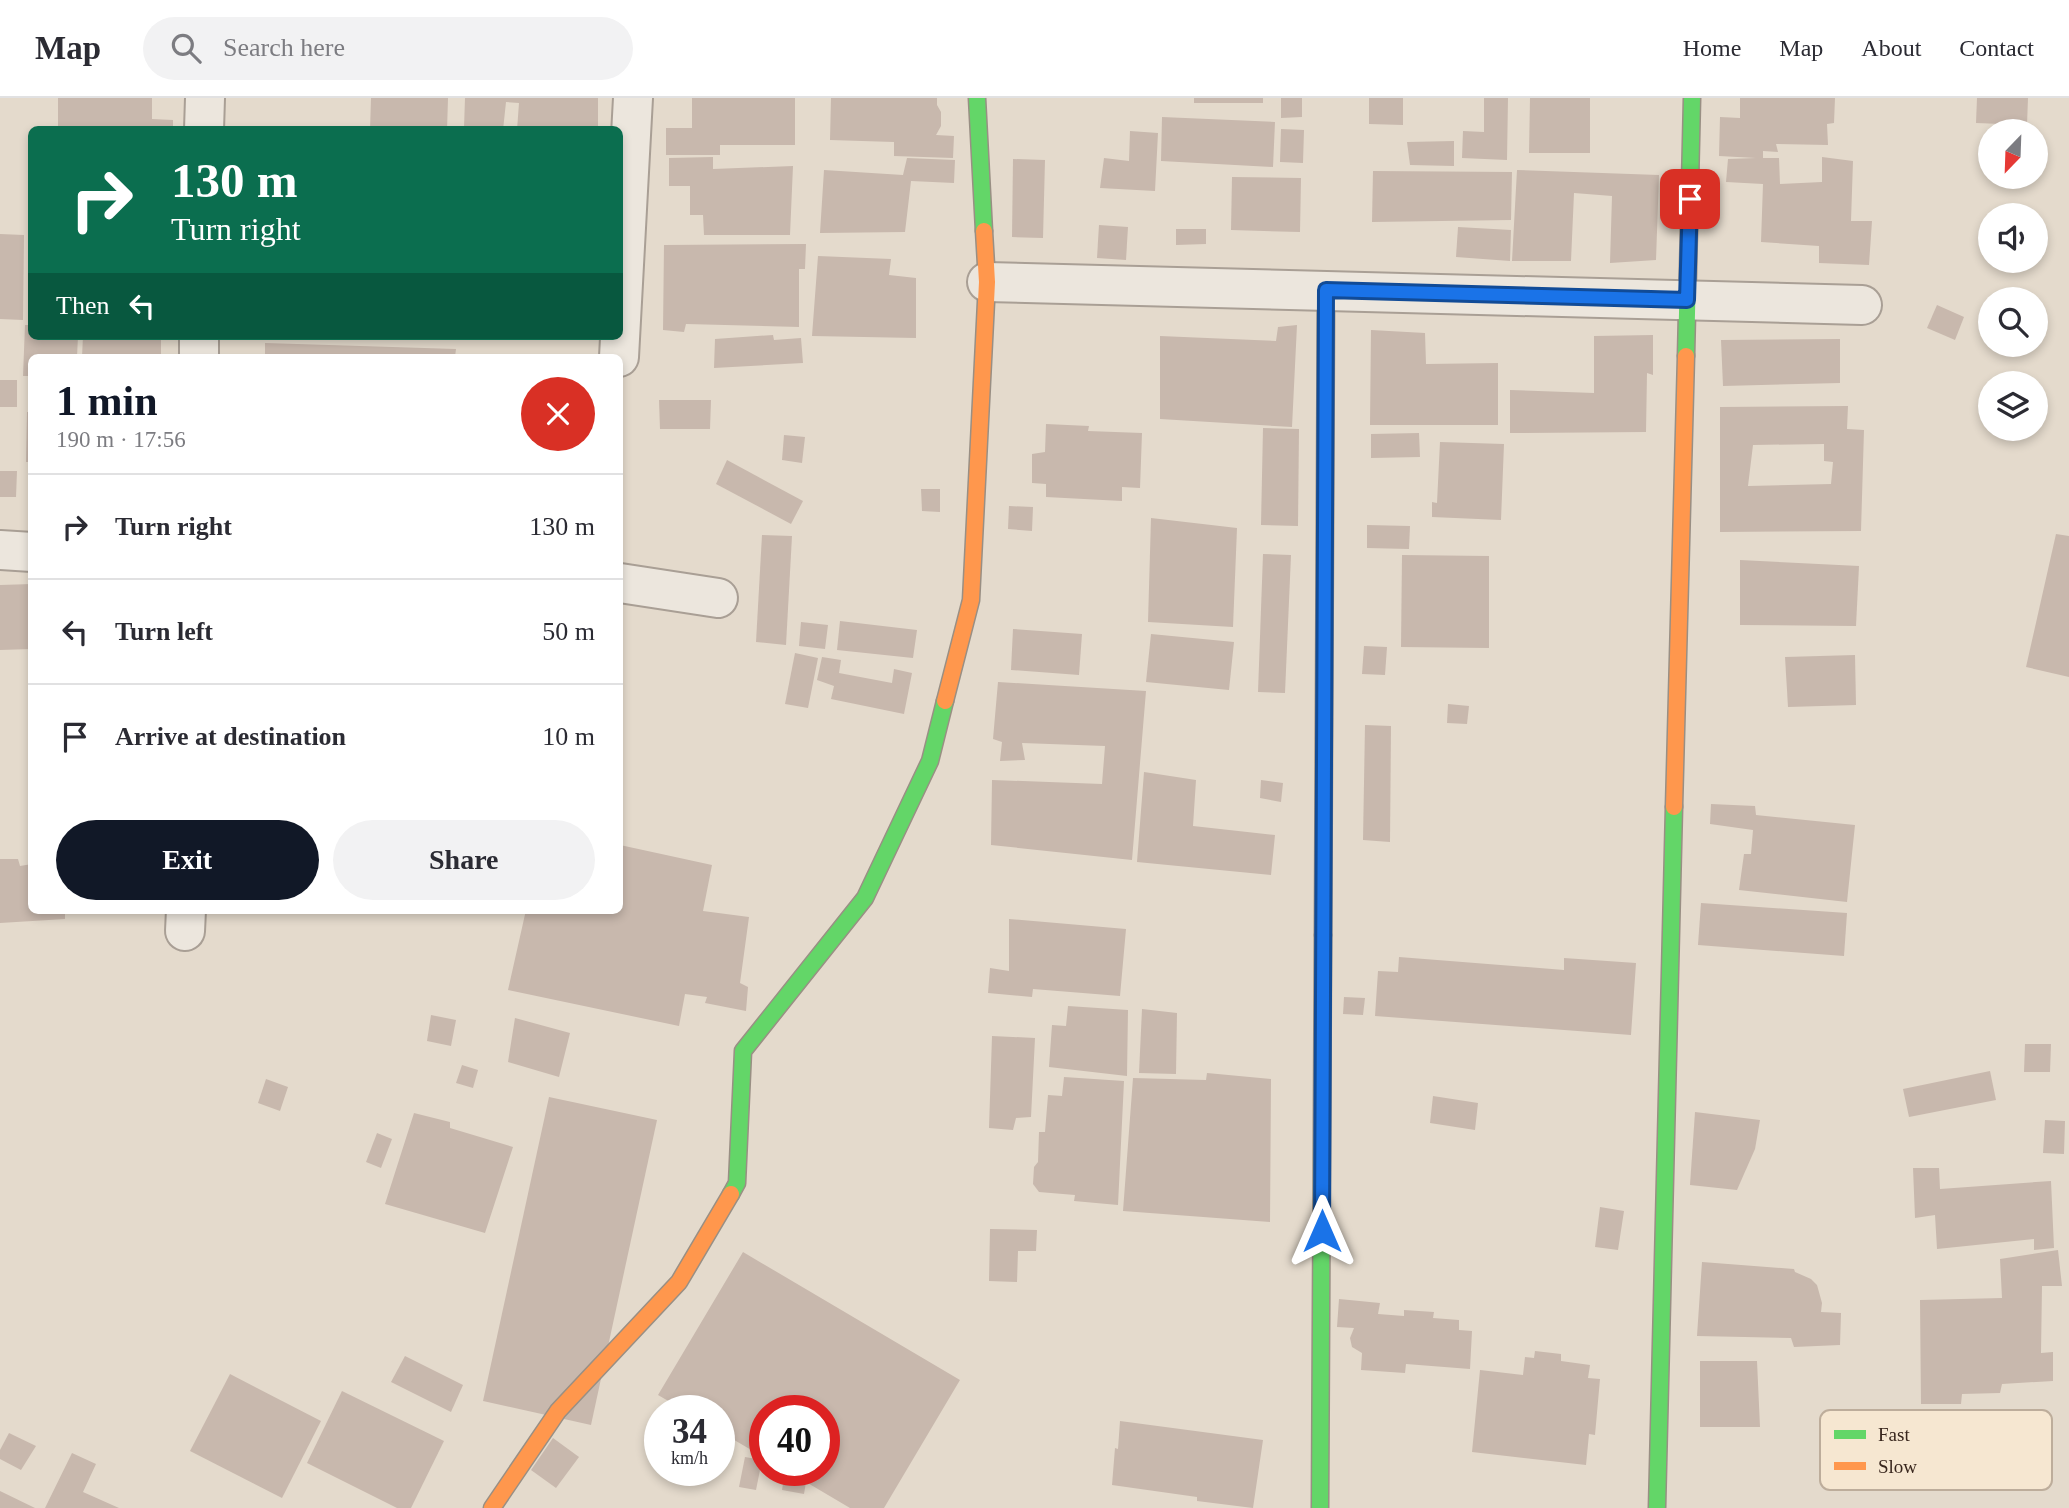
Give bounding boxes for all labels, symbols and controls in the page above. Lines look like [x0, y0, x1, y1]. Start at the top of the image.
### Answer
search box [143, 17, 633, 80]
icon: search [167, 29, 205, 67]
text: Map [35, 30, 101, 66]
text: Search here [223, 33, 345, 62]
text: Home [1683, 35, 1741, 61]
text: Map [1779, 35, 1823, 61]
text: About [1861, 35, 1921, 61]
text: Contact [1959, 35, 2034, 61]
north arrow [1978, 119, 2048, 189]
map controls [1978, 119, 2048, 441]
text: 130 m [171, 153, 298, 208]
icon: right [56, 154, 147, 245]
pin [1660, 169, 1720, 229]
icon: arrive [1671, 180, 1709, 218]
button: sound [1978, 203, 2048, 273]
text: Turn right [171, 211, 301, 247]
icon: left [123, 287, 161, 325]
button: search [1978, 287, 2048, 357]
text: Then [56, 291, 109, 320]
button: layers [1978, 371, 2048, 441]
button: close [521, 377, 595, 451]
text: 1 min [56, 378, 158, 424]
text: 190 m · 17:56 [56, 427, 186, 452]
icon: right [56, 508, 94, 546]
text: Turn right [115, 512, 232, 541]
text: 130 m [529, 512, 595, 541]
icon: left [56, 613, 94, 651]
text: Turn left [115, 617, 213, 646]
text: 50 m [542, 617, 595, 646]
icon: arrive [56, 718, 94, 756]
text: Arrive at destination [115, 722, 346, 751]
text: 10 m [542, 722, 595, 751]
button: Exit [56, 820, 319, 900]
button: Share [333, 820, 595, 900]
position arrow [1285, 1194, 1359, 1268]
speed limit sign: 40 [749, 1395, 840, 1486]
legend [1820, 1410, 2052, 1490]
text: 34 [672, 1412, 707, 1451]
text: Fast [1878, 1424, 1910, 1445]
text: km/h [671, 1448, 708, 1468]
text: Slow [1878, 1456, 1917, 1477]

